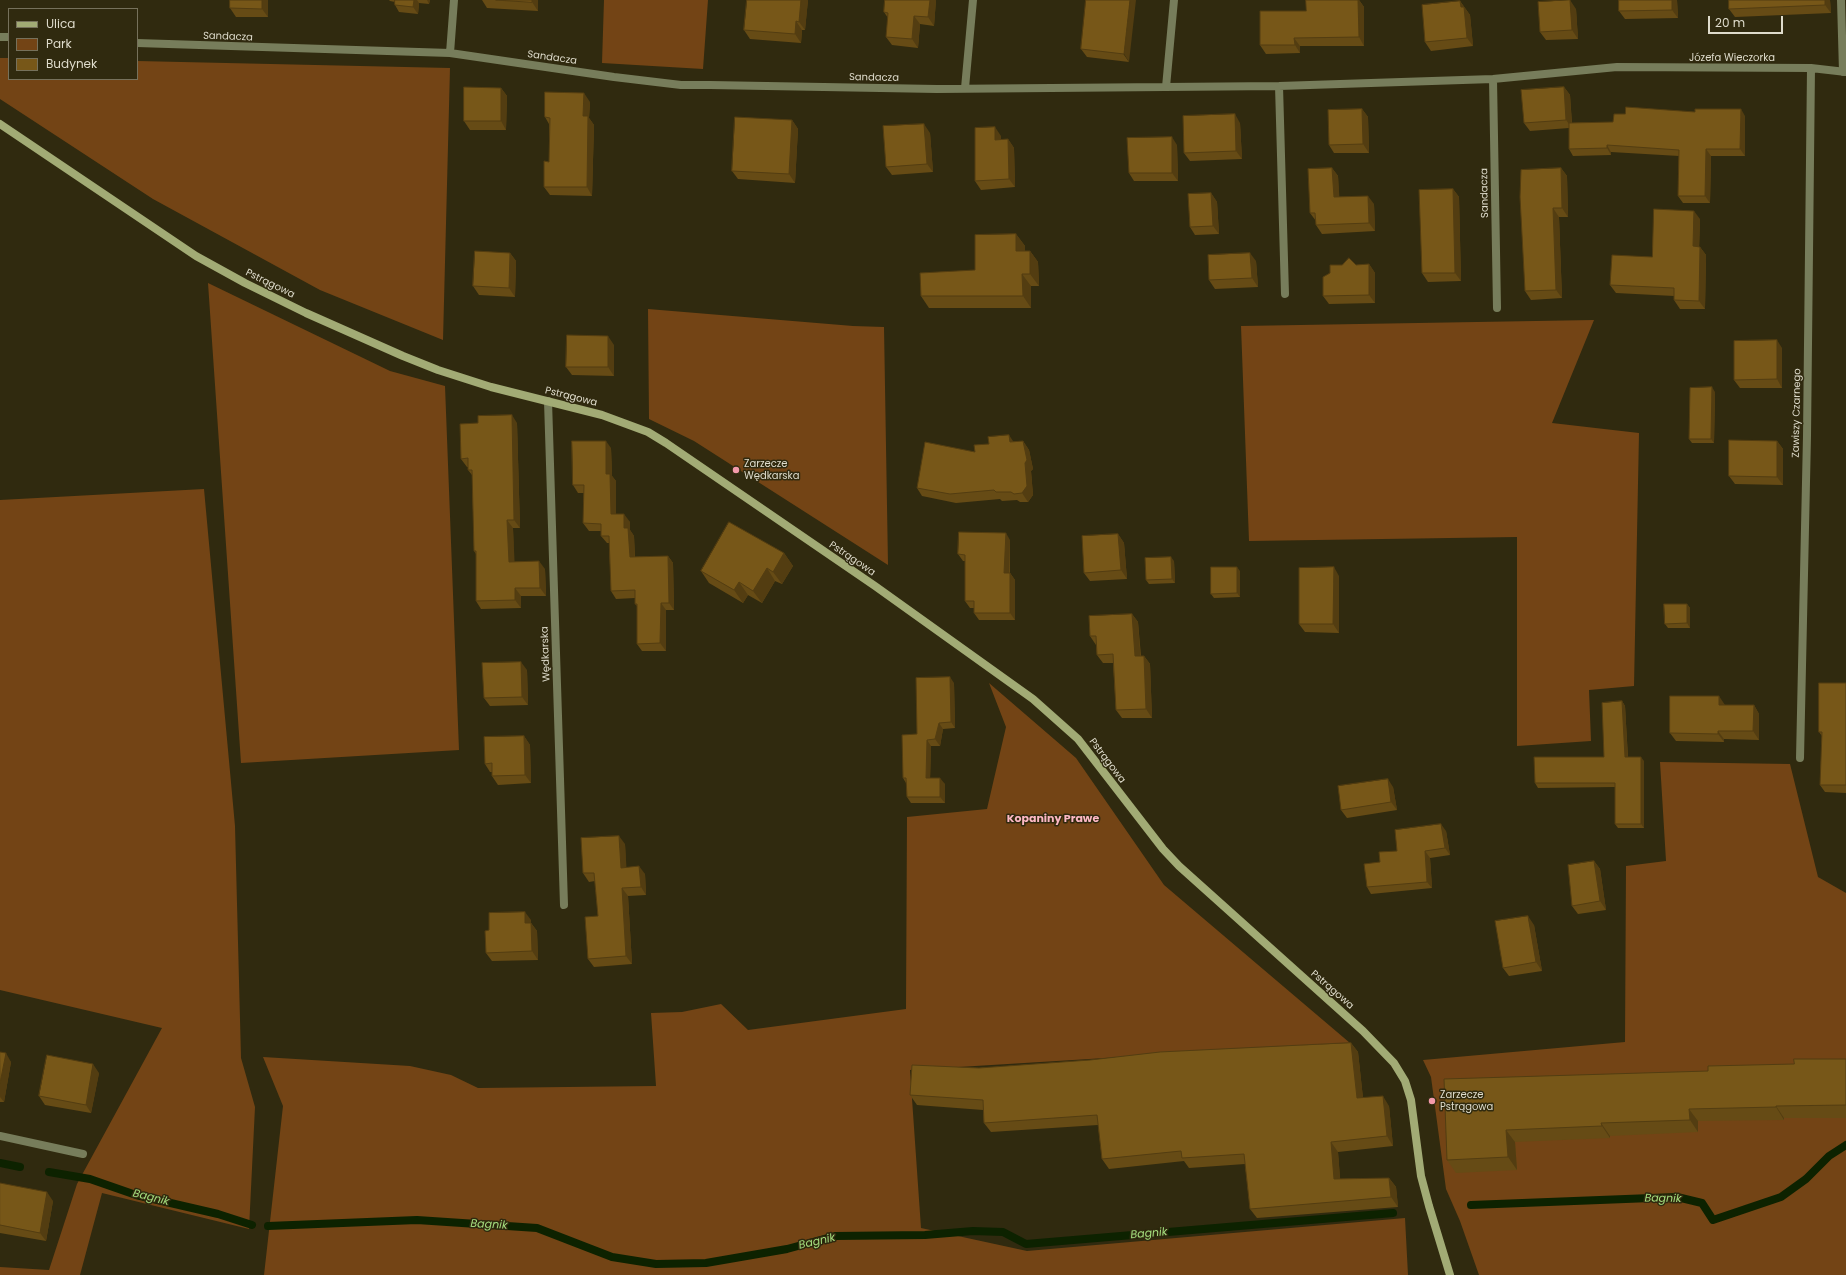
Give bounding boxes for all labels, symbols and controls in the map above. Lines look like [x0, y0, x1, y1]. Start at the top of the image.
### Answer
legend [8, 8, 138, 80]
scale bar [1710, 8, 1785, 34]
text: 20 m [1715, 14, 1745, 31]
text: Ulica [46, 15, 75, 32]
street label: Sandacza [203, 30, 253, 44]
text: Park [46, 35, 72, 52]
street label: Sandacza [526, 49, 578, 67]
street label: Józefa Wieczorka [1689, 52, 1775, 64]
text: Budynek [46, 55, 97, 72]
street label: Sandacza [849, 72, 899, 84]
street label: Sandacza [1479, 168, 1491, 218]
street label: Pstrągowa [243, 267, 297, 301]
street label: Zawiszy Czarnego [1790, 368, 1804, 458]
street label: Pstrągowa [544, 385, 598, 409]
place label: Zarzecze Wędkarska [744, 458, 799, 482]
marker: Zarzecze Wędkarska [731, 465, 741, 475]
street label: Pstrągowa [827, 539, 877, 579]
street label: Wędkarska [539, 626, 553, 682]
street label: Pstrągowa [1086, 736, 1128, 786]
district label: Kopaniny Prawe [1007, 812, 1099, 826]
street label: Pstrągowa [1308, 968, 1356, 1012]
place label: Zarzecze Pstrągowa [1440, 1089, 1493, 1112]
marker: Zarzecze Pstrągowa [1427, 1096, 1437, 1106]
water label: Bagnik [131, 1187, 171, 1209]
water label: Bagnik [1644, 1192, 1682, 1206]
water label: Bagnik [470, 1217, 508, 1233]
water label: Bagnik [1130, 1226, 1168, 1242]
water label: Bagnik [797, 1231, 837, 1253]

